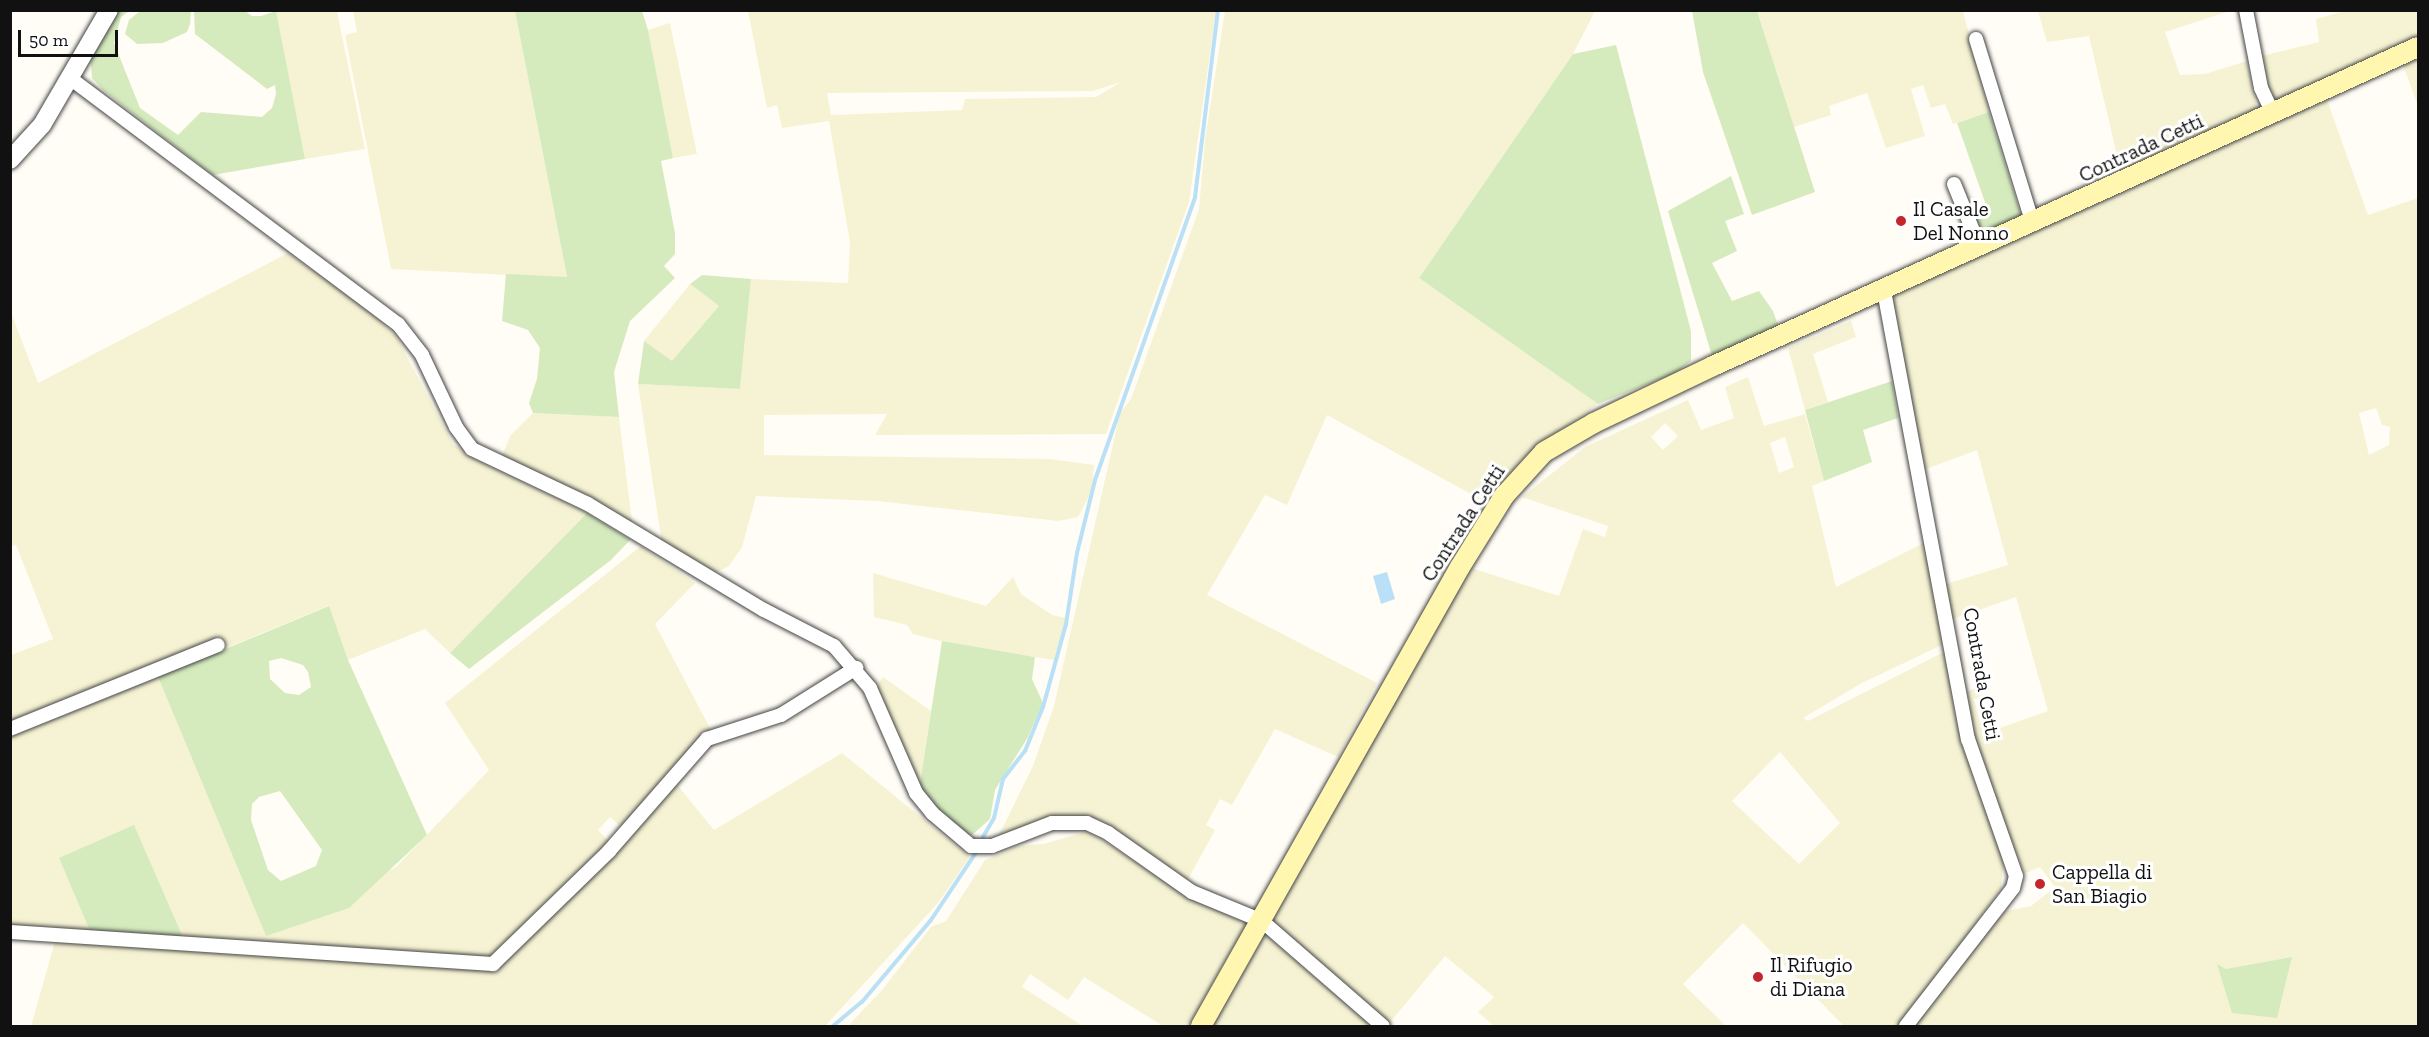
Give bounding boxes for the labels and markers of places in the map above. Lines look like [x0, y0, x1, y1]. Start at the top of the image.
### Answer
place label: Il Casale Del Nonno [1913, 196, 2009, 246]
marker: Il Casale Del Nonno [1894, 214, 1908, 228]
place label: Cappella di San Biagio [2052, 859, 2152, 909]
marker: Cappella di San Biagio [2033, 877, 2047, 891]
place label: Il Rifugio di Diana [1770, 952, 1853, 1002]
marker: Il Rifugio di Diana [1751, 970, 1765, 984]

